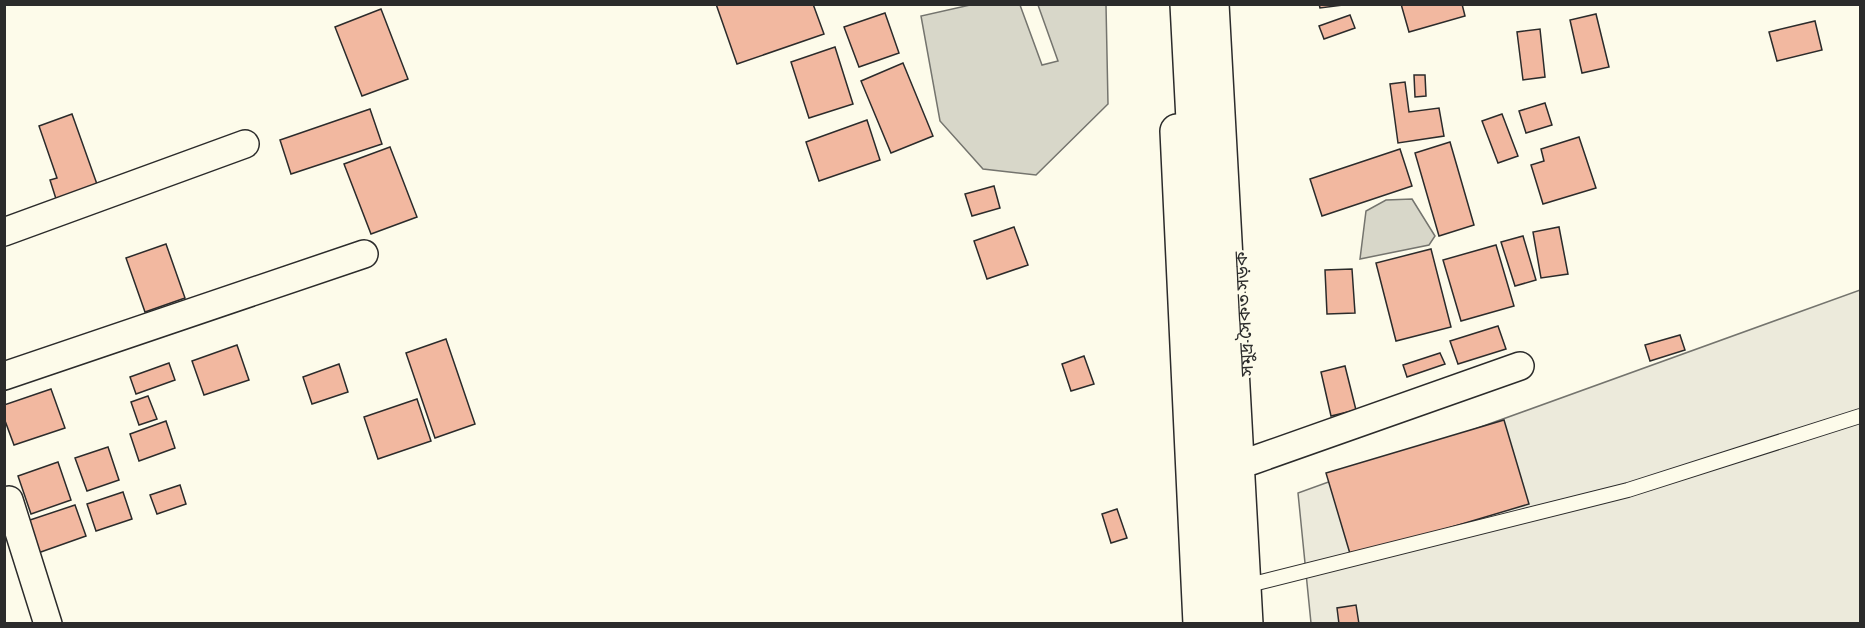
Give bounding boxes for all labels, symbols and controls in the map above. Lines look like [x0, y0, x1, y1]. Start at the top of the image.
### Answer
street label: সমুদ্র সৈকত সড়ক [1229, 250, 1258, 378]

